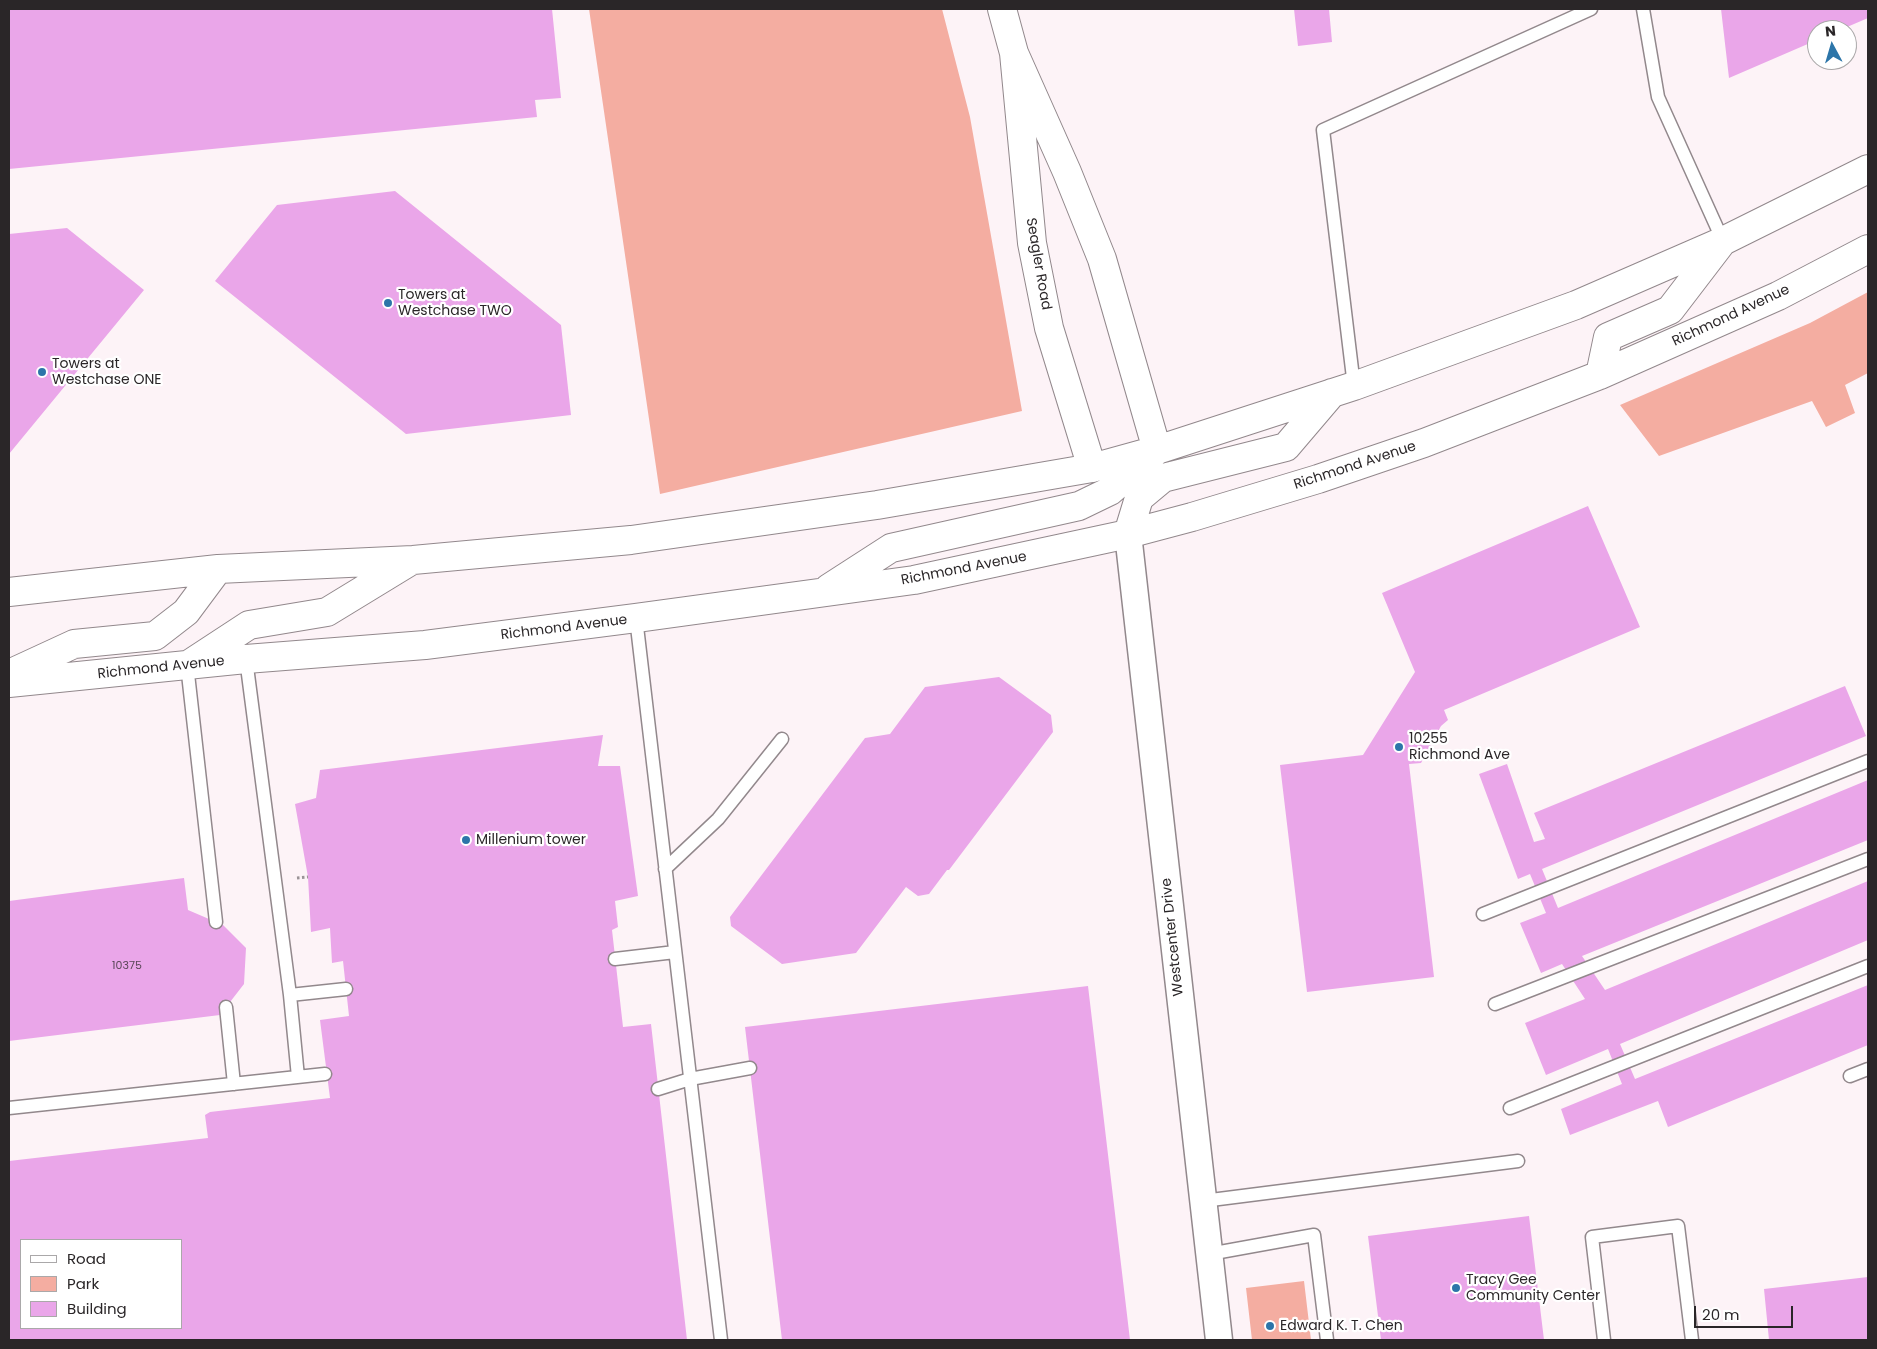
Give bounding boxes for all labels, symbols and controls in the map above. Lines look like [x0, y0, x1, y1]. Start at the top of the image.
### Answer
north arrow [1807, 20, 1857, 70]
text: N [1824, 21, 1837, 42]
street label: Seagler Road [1022, 217, 1054, 311]
street label: Richmond Avenue [1670, 281, 1792, 351]
place label: Towers at Westchase TWO [398, 287, 512, 320]
marker: Towers at Westchase TWO [382, 297, 394, 309]
place label: Towers at Westchase ONE [52, 356, 161, 388]
marker: Towers at Westchase ONE [36, 366, 48, 378]
street label: Richmond Avenue [1292, 438, 1418, 494]
street label: Richmond Avenue [900, 549, 1028, 589]
street label: Richmond Avenue [500, 612, 628, 644]
street label: Richmond Avenue [97, 653, 225, 683]
place label: 10255 Richmond Ave [1409, 731, 1510, 764]
marker: 10255 Richmond Ave [1393, 741, 1405, 753]
place label: Millenium tower [476, 832, 586, 848]
marker: Millenium tower [460, 834, 472, 846]
street label: Westcenter Drive [1158, 877, 1188, 997]
house number: 10375 [112, 959, 142, 973]
legend [20, 1239, 182, 1329]
text: Road [67, 1248, 106, 1269]
place label: Tracy Gee Community Center [1466, 1272, 1600, 1304]
text: Park [67, 1273, 99, 1294]
marker: Tracy Gee Community Center [1450, 1282, 1462, 1294]
scale bar [1697, 1296, 1796, 1328]
text: Building [67, 1298, 127, 1319]
text: 20 m [1702, 1304, 1740, 1325]
place label: Edward K. T. Chen [1280, 1318, 1403, 1334]
marker: Edward K. T. Chen [1264, 1320, 1276, 1332]

